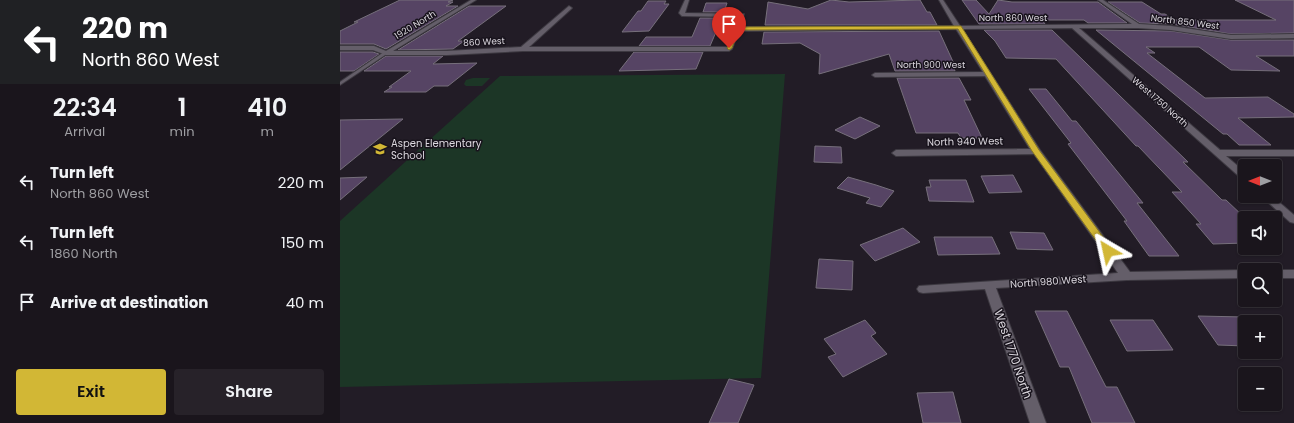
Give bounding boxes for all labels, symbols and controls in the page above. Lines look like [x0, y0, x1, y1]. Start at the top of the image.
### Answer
pin [712, 7.0, 746, 48]
street label: 1920 North [392, 8, 438, 42]
text: 220 m [82, 9, 168, 48]
street label: North 860 West [979, 12, 1047, 24]
street label: North 850 West [1150, 12, 1220, 32]
icon: arrive [718, 13, 740, 35]
icon: left [16, 16, 68, 68]
street label: 860 West [463, 35, 505, 49]
text: North 860 West [82, 47, 219, 72]
street label: North 900 West [897, 59, 965, 71]
street label: West 1750 North [1129, 74, 1191, 130]
text: 22:34 [53, 91, 117, 124]
text: 1 [178, 91, 186, 124]
text: 410 [247, 91, 287, 124]
text: Arrival [64, 122, 105, 141]
text: min [170, 122, 194, 141]
text: m [261, 122, 274, 141]
street label: North 940 West [927, 133, 1004, 150]
place label: Aspen Elementary School [391, 136, 482, 163]
school or university icon: Aspen Elementary School [372, 141, 388, 157]
north arrow [1238, 159, 1282, 203]
map controls [1238, 159, 1282, 411]
text: Turn left [50, 162, 114, 183]
icon: left [16, 171, 38, 193]
text: 220 m [278, 172, 324, 193]
text: North 860 West [50, 184, 149, 203]
button: sound [1238, 211, 1282, 255]
text: Turn left [50, 222, 114, 243]
position arrow [1087, 230, 1129, 272]
icon: left [16, 231, 38, 253]
text: 150 m [281, 232, 324, 253]
text: 1860 North [50, 244, 118, 263]
button: search [1238, 263, 1282, 307]
street label: North 980 West [1009, 271, 1087, 292]
icon: arrive [16, 291, 38, 313]
text: Arrive at destination [50, 292, 208, 313]
text: 40 m [286, 292, 324, 313]
street label: West 1770 North [990, 307, 1037, 401]
button: + [1238, 315, 1282, 359]
button: − [1238, 367, 1282, 411]
button: Exit [16, 369, 166, 415]
button: Share [174, 369, 324, 415]

